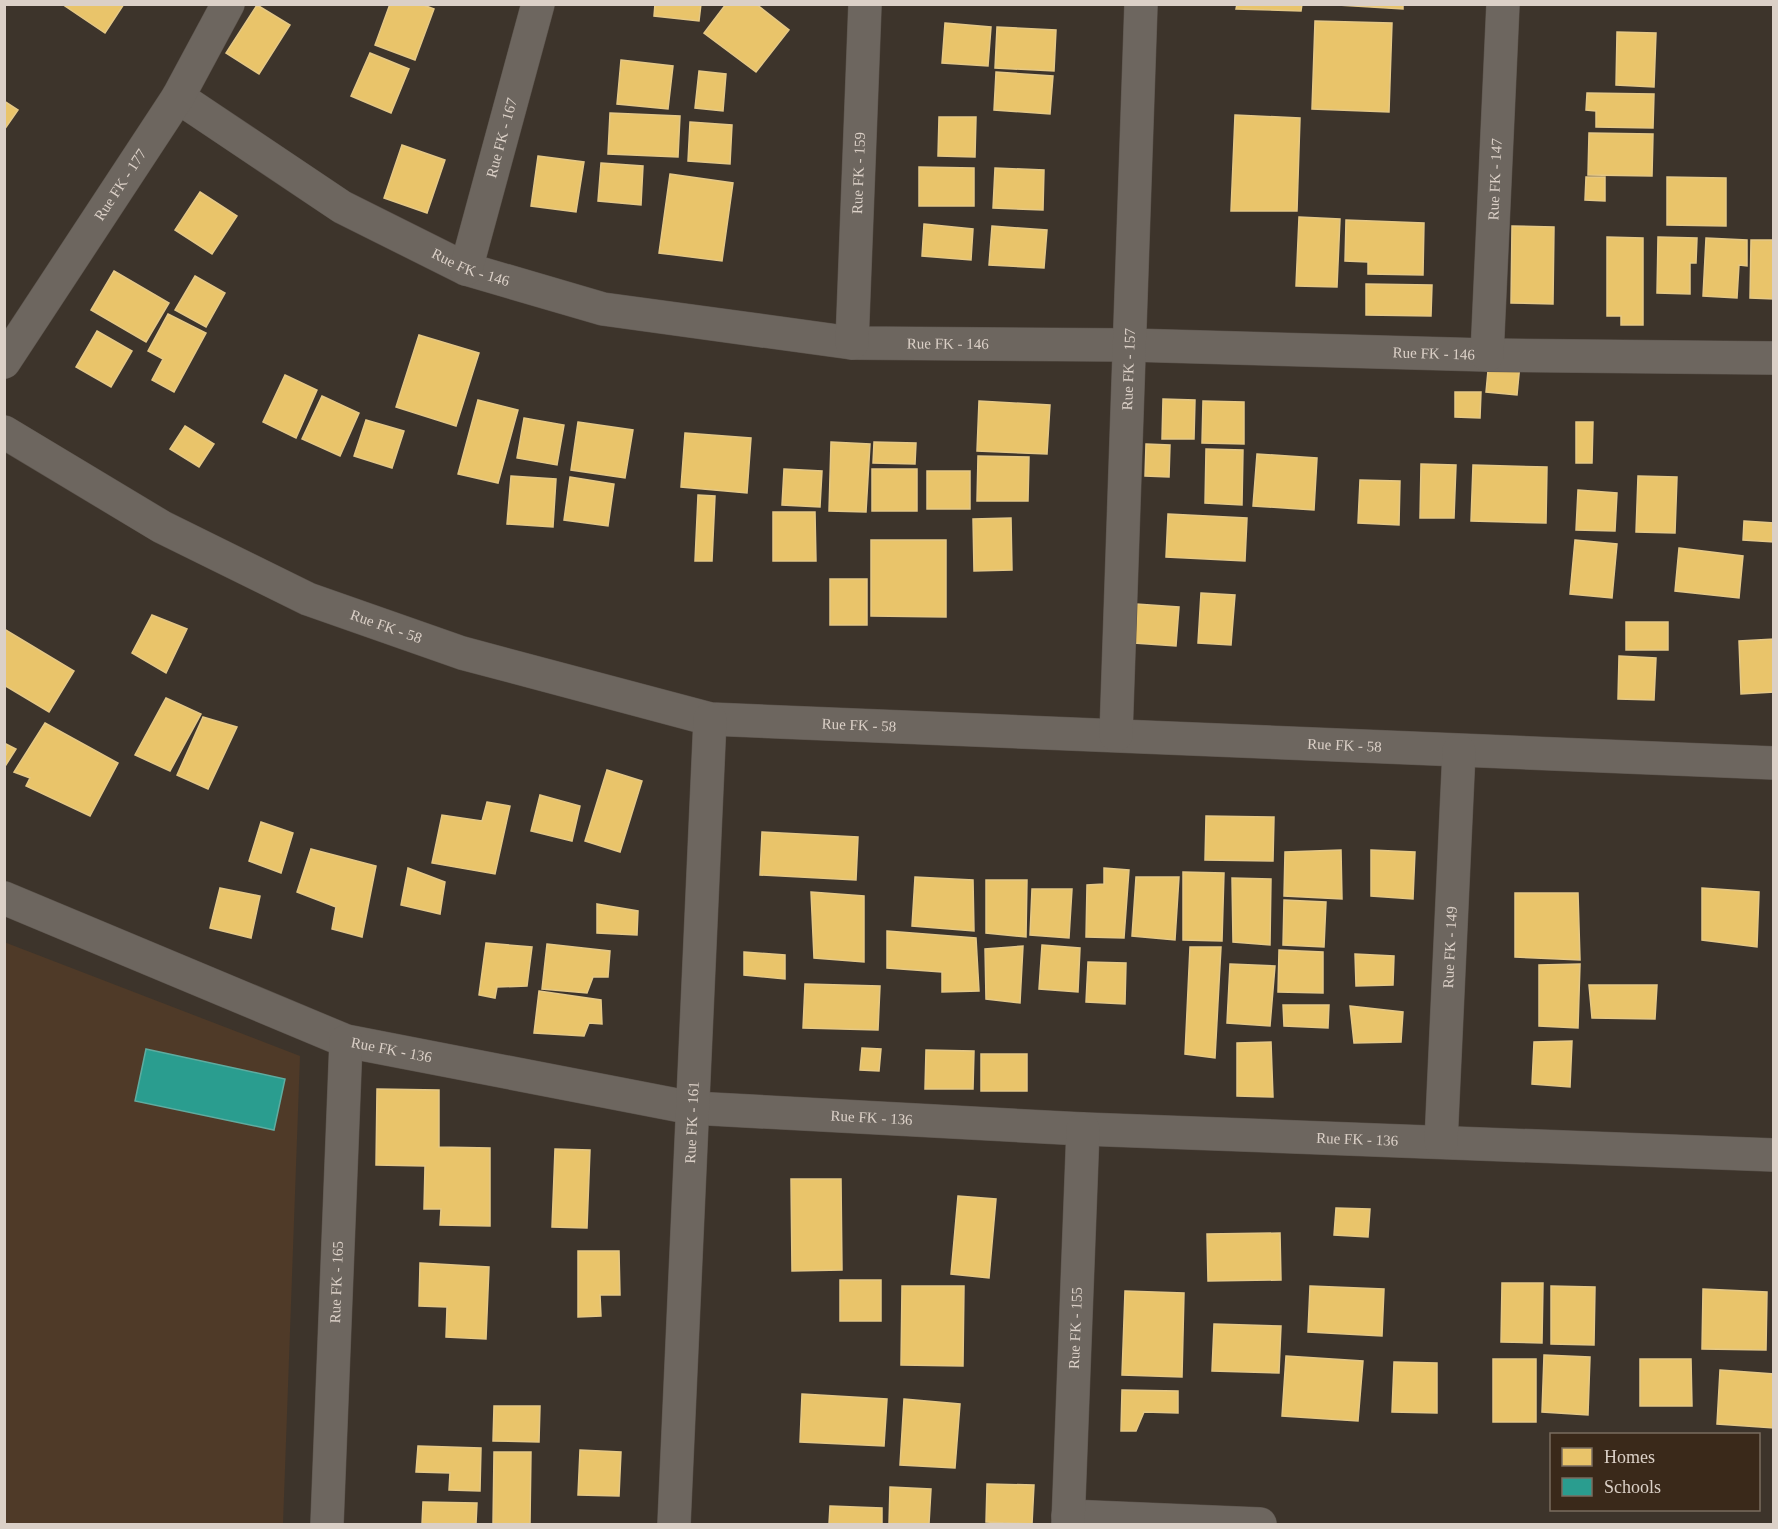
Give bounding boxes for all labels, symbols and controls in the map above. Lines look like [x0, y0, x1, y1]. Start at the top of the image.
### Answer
street label: Rue FK - 167 [483, 96, 520, 179]
street label: Rue FK - 159 [849, 132, 868, 214]
street label: Rue FK - 147 [1485, 137, 1505, 221]
street label: Rue FK - 177 [91, 146, 150, 224]
street label: Rue FK - 146 [429, 245, 512, 289]
street label: Rue FK - 157 [1119, 327, 1138, 411]
street label: Rue FK - 146 [907, 335, 989, 352]
street label: Rue FK - 146 [1392, 344, 1476, 363]
street label: Rue FK - 58 [348, 607, 424, 646]
street label: Rue FK - 58 [821, 716, 897, 735]
street label: Rue FK - 58 [1307, 736, 1382, 755]
street label: Rue FK - 149 [1440, 906, 1460, 989]
street label: Rue FK - 136 [350, 1034, 434, 1066]
street label: Rue FK - 161 [682, 1081, 702, 1164]
street label: Rue FK - 136 [830, 1107, 914, 1128]
street label: Rue FK - 136 [1316, 1130, 1399, 1149]
street label: Rue FK - 165 [327, 1241, 346, 1324]
street label: Rue FK - 155 [1066, 1287, 1085, 1369]
legend [1550, 1433, 1760, 1511]
text: Homes [1604, 1447, 1655, 1467]
text: Schools [1604, 1477, 1661, 1497]

